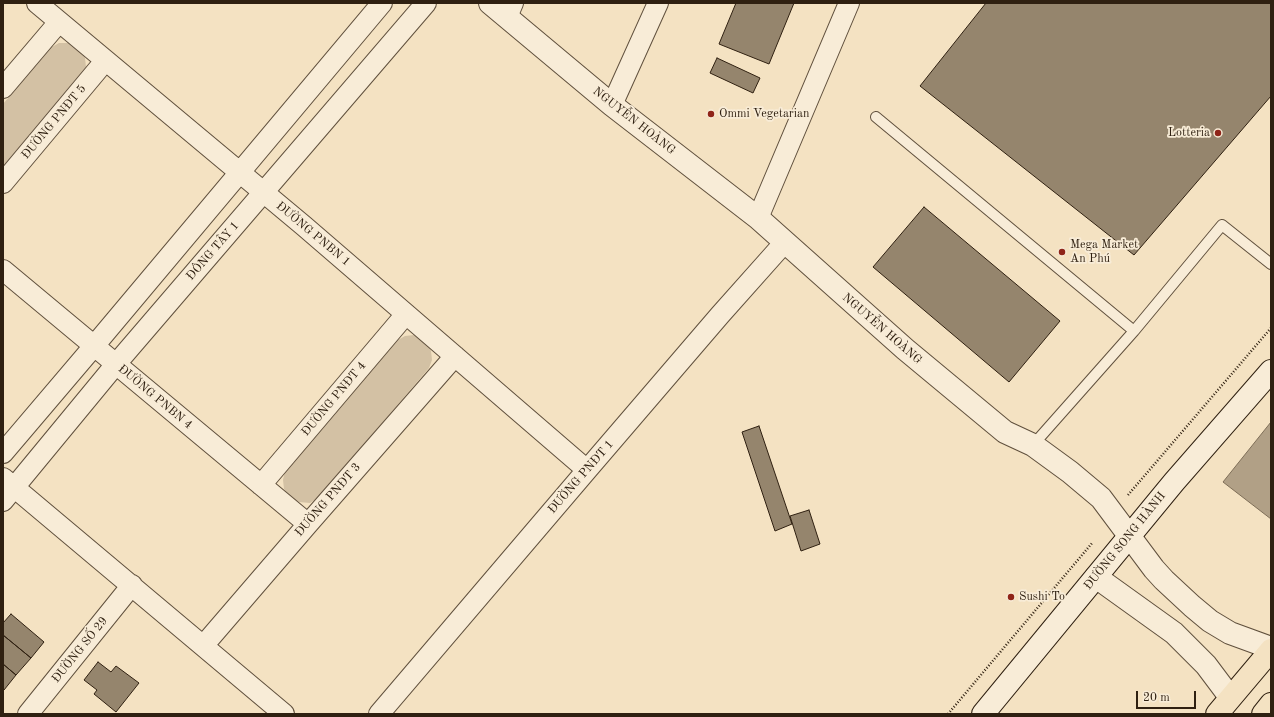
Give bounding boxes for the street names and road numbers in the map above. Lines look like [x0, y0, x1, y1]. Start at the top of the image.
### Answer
street label: ĐƯỜNG PNĐT 5 [19, 82, 89, 162]
street label: NGUYỄN HOÀNG [590, 84, 678, 158]
street label: ĐƯỜNG PNBN 1 [273, 199, 353, 269]
street label: ĐÔNG TÂY 1 [184, 219, 242, 283]
street label: NGUYỄN HOÀNG [839, 290, 925, 368]
street label: ĐƯỜNG PNĐT 4 [299, 359, 369, 439]
street label: ĐƯỜNG PNBN 4 [115, 362, 195, 432]
street label: ĐƯỜNG PNĐT 1 [545, 437, 617, 517]
street label: ĐƯỜNG PNĐT 3 [292, 460, 364, 540]
street label: ĐƯỜNG SONG HÀNH [1081, 489, 1169, 593]
street label: ĐƯỜNG SỐ 29 [49, 614, 111, 686]

